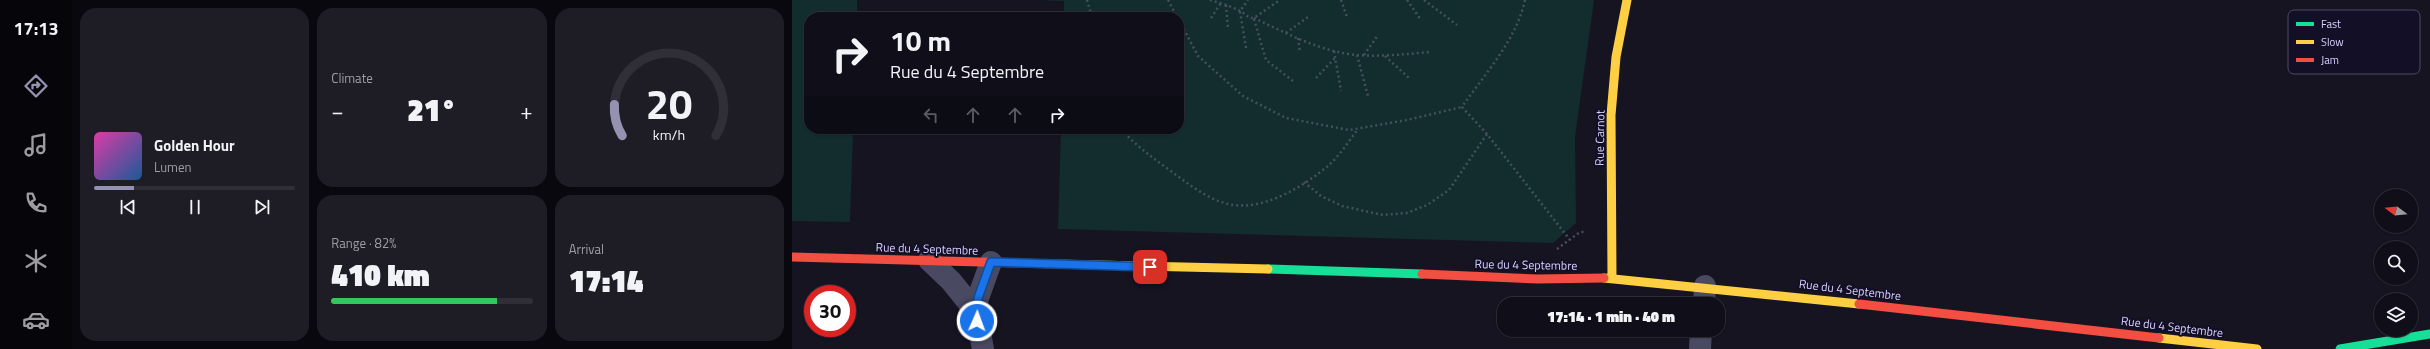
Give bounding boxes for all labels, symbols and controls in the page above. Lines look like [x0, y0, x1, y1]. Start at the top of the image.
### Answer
legend [2288, 10, 2420, 74]
text: 17:13 [14, 15, 58, 42]
text: Fast [2321, 16, 2341, 32]
text: 10 m [890, 19, 951, 62]
icon: right [824, 28, 876, 80]
text: Slow [2321, 34, 2344, 50]
text: Jam [2321, 52, 2339, 68]
text: Rue du 4 Septembre [890, 58, 1044, 85]
text: Climate [331, 68, 373, 88]
text: 20 [646, 71, 693, 134]
icon: directions [22, 72, 50, 100]
text: 21° [407, 87, 457, 133]
text: − [331, 94, 344, 128]
text: + [520, 94, 533, 128]
icon: left [920, 104, 942, 126]
icon: ahead [962, 104, 984, 126]
icon: ahead [1004, 104, 1026, 126]
icon: right [1046, 104, 1068, 126]
street label: Rue Carnot [1590, 109, 1610, 166]
text: km/h [653, 123, 685, 145]
icon: music [22, 131, 50, 159]
text: Golden Hour [154, 134, 235, 157]
text: Lumen [154, 157, 191, 177]
icon: phone [22, 189, 50, 217]
north arrow [2374, 189, 2418, 233]
map controls [2374, 189, 2418, 337]
icon: previous [117, 196, 139, 218]
icon: pause [184, 196, 206, 218]
icon: next [251, 196, 273, 218]
text: Range · 82% [331, 233, 396, 253]
street label: Rue du 4 Septembre [875, 237, 979, 260]
text: Arrival [569, 239, 604, 259]
button: search [2374, 241, 2418, 285]
icon: climate [22, 247, 50, 275]
pin [1133, 250, 1167, 284]
text: 410 km [331, 252, 430, 298]
street label: Rue du 4 Septembre [1474, 254, 1578, 275]
icon: arrive [1139, 256, 1161, 278]
text: 17:14 [569, 258, 643, 304]
street label: Rue du 4 Septembre [1798, 274, 1902, 305]
speed limit sign: 30 [804, 285, 856, 337]
button: layers [2374, 293, 2418, 337]
position arrow [956, 300, 998, 342]
text: 17:14 · 1 min · 40 m [1547, 305, 1675, 328]
icon: car [22, 306, 50, 334]
street label: Rue du 4 Septembre [2120, 311, 2224, 342]

